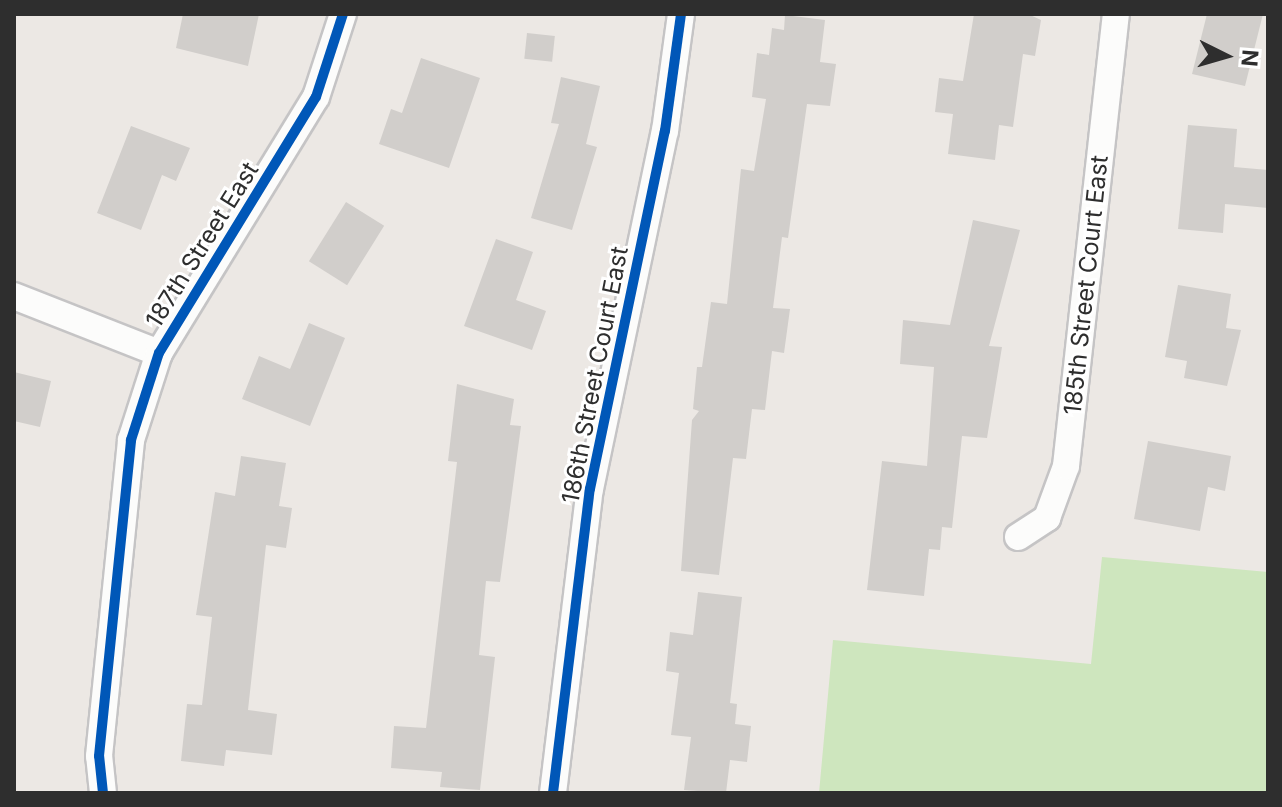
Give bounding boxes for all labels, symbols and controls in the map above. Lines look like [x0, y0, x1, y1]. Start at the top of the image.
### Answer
north arrow [1186, 16, 1266, 96]
text: N [1236, 49, 1264, 68]
street label: 185th Street Court East [1058, 154, 1114, 416]
street label: 187th Street East [139, 157, 265, 333]
street label: 186th Street Court East [556, 244, 634, 506]

